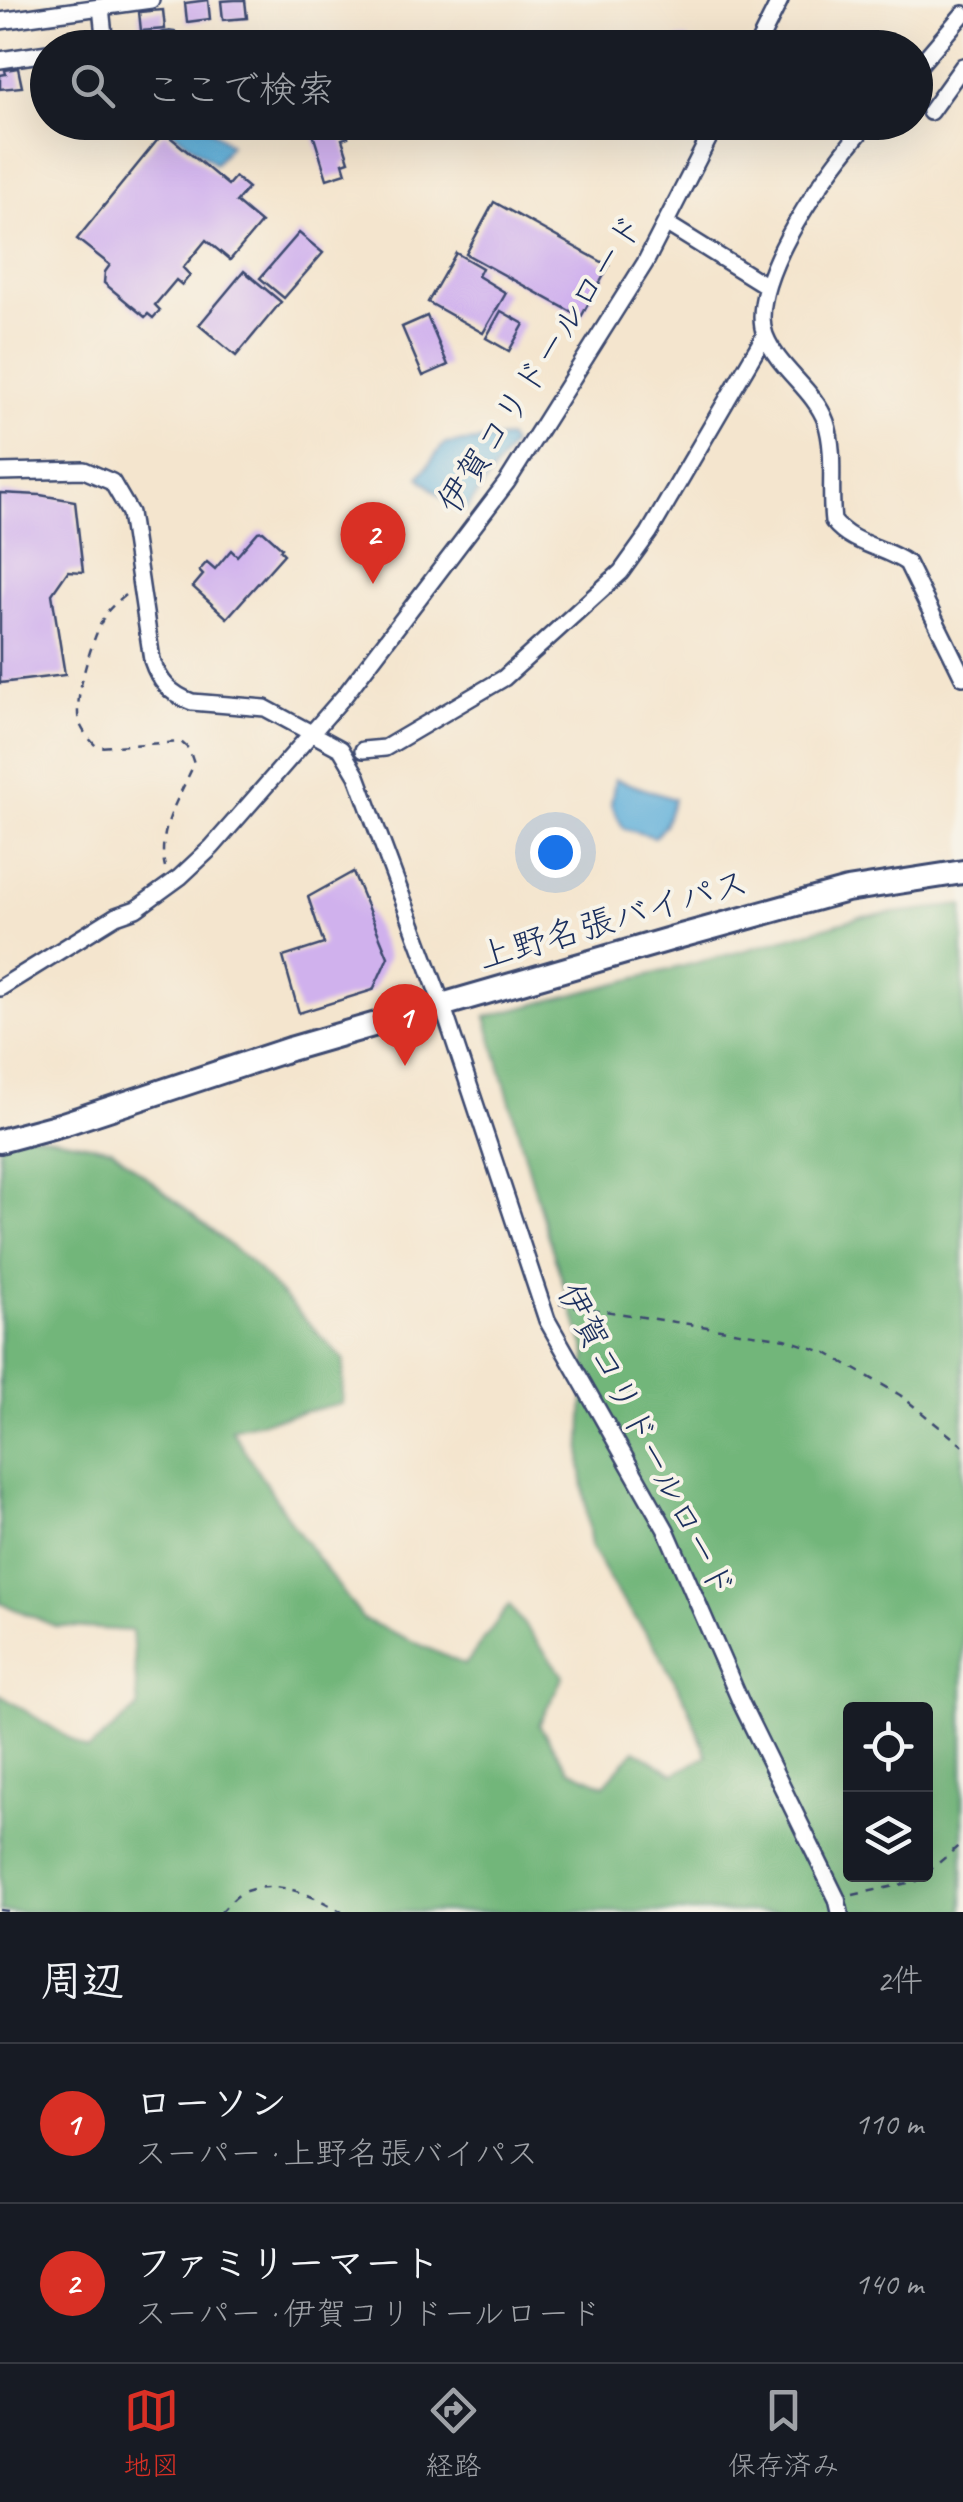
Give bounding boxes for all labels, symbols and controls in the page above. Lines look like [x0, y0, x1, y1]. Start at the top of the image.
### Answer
search box [30, 30, 933, 140]
icon: search [65, 58, 120, 113]
text: ここで検索 [145, 66, 335, 113]
street label: 伊賀コリドールロード [427, 205, 654, 521]
pin: 2 [340, 502, 406, 584]
your location [530, 827, 581, 878]
street label: 上野名張バイパス [473, 859, 754, 980]
pin: 1 [372, 984, 438, 1066]
street label: 伊賀コリドールロード [548, 1275, 746, 1605]
map controls [843, 1702, 933, 1882]
button: locate [843, 1702, 933, 1792]
button: layers [843, 1792, 933, 1882]
text: 周辺 [40, 1955, 124, 2008]
text: 2件 [877, 1960, 923, 2001]
text: ローソン [135, 2080, 287, 2127]
text: 1 [65, 2103, 80, 2144]
text: 110 m [854, 2103, 923, 2144]
text: スーパー · 上野名張バイパス [135, 2133, 539, 2174]
text: ファミリーマート [135, 2240, 441, 2287]
text: 2 [65, 2263, 80, 2304]
text: 140 m [854, 2263, 923, 2304]
text: スーパー · 伊賀コリドールロード [135, 2293, 601, 2334]
tab: 地図 [123, 2383, 179, 2483]
tab: 経路 [425, 2383, 482, 2483]
tab: 保存済み [728, 2383, 840, 2483]

